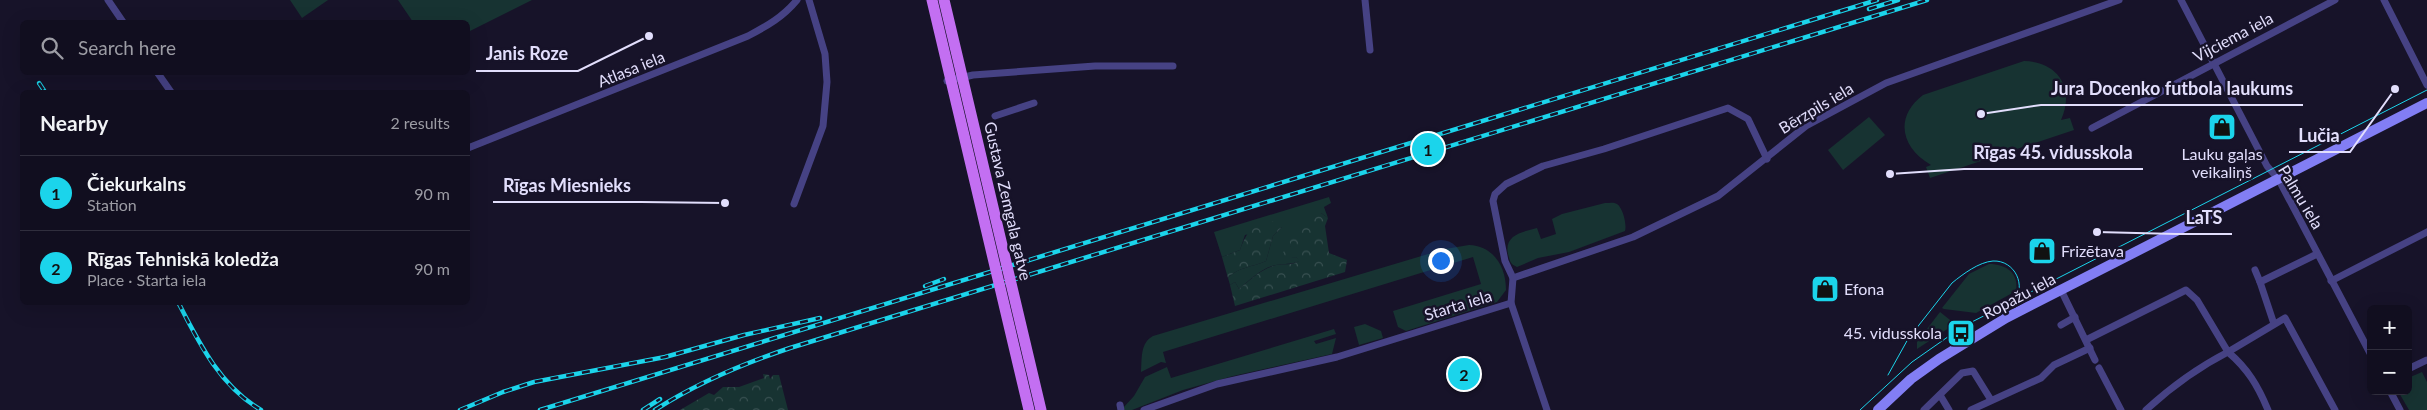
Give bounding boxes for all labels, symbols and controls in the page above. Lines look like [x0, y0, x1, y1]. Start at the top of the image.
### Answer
street label: Vijciema iela [2190, 8, 2276, 66]
search box [20, 20, 470, 75]
icon: search [38, 34, 66, 62]
text: Search here [78, 36, 176, 59]
callout: Janis Roze [476, 38, 578, 71]
text: Janis Roze [486, 42, 569, 64]
street label: Atlasa iela [594, 46, 667, 91]
callout: Jura Docenko futbola laukums [2041, 72, 2303, 105]
text: Jura Docenko futbola laukums [2051, 77, 2293, 99]
street label: Bērzpils iela [1775, 78, 1856, 137]
text: Nearby [40, 110, 108, 135]
shop icon: Lauku gaļas veikaliņš [2207, 112, 2237, 142]
text: 2 results [390, 113, 450, 132]
callout: Lučia [2289, 119, 2350, 152]
street label: Gustava Zemgala gatve [981, 120, 1036, 282]
text: Lučia [2298, 124, 2340, 146]
pin: 1 [1412, 130, 1444, 168]
callout: Rīgas 45. vidusskola [1964, 136, 2143, 169]
text: Rīgas 45. vidusskola [1973, 141, 2133, 163]
place label: Lauku gaļas veikaliņš [2181, 144, 2263, 181]
street label: Palmu iela [2275, 161, 2328, 232]
callout: Rīgas Miesnieks [493, 169, 641, 202]
text: Čiekurkalns [87, 172, 186, 195]
text: Rīgas Miesnieks [503, 174, 631, 196]
text: 1 [51, 184, 61, 203]
text: 90 m [414, 184, 450, 203]
text: Station [87, 195, 137, 214]
callout: LaTS [2176, 201, 2232, 234]
text: LaTS [2186, 206, 2223, 228]
shop icon: Frizētava [2027, 236, 2057, 266]
place label: Frizētava [2061, 241, 2124, 260]
text: Rīgas Tehniskā koledža [87, 247, 279, 270]
your location [1428, 248, 1454, 274]
text: 2 [51, 259, 61, 278]
text: 90 m [414, 259, 450, 278]
street label: Ropažu iela [1979, 268, 2058, 323]
text: Place · Starta iela [87, 270, 206, 289]
shop icon: Efona [1810, 274, 1840, 304]
place label: Efona [1844, 279, 1884, 298]
street label: Starta iela [1422, 285, 1494, 324]
map controls [2367, 305, 2412, 395]
button: + [2367, 305, 2412, 350]
bus stop icon: 45. vidusskola [1946, 318, 1976, 348]
place label: 45. vidusskola [1844, 323, 1942, 342]
button: − [2367, 350, 2412, 395]
pin: 2 [1448, 355, 1480, 393]

